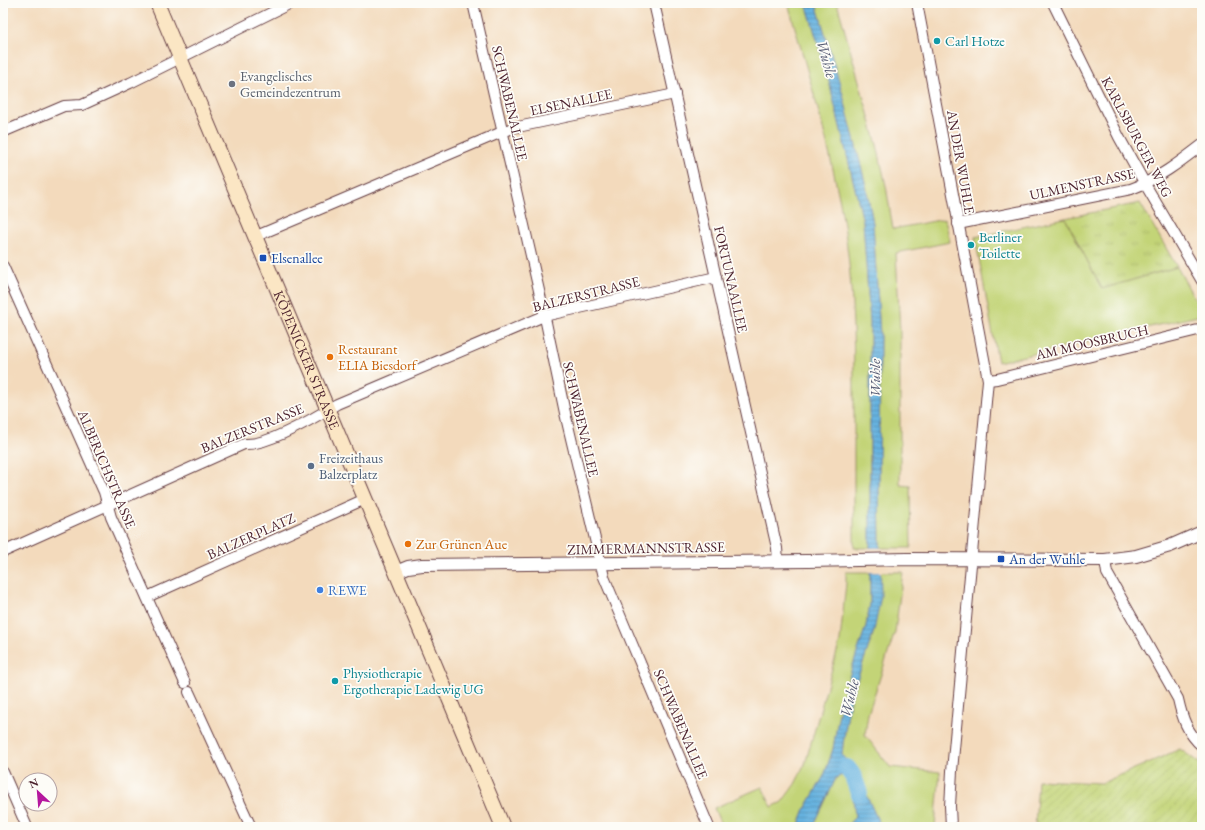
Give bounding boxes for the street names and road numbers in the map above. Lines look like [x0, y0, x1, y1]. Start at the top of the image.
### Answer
street label: SCHWABENALLEE [488, 44, 532, 162]
street label: KARLSBURGER WEG [1098, 74, 1176, 200]
street label: ELSENALLEE [528, 85, 614, 119]
street label: AN DER WUHLE [943, 108, 979, 216]
street label: ULMENSTRASSE [1028, 164, 1136, 204]
street label: FORTUNAALLEE [710, 224, 752, 334]
street label: BALZERSTRASSE [531, 272, 641, 316]
street label: KÖPENICKER STRASSE [270, 288, 344, 432]
street label: AM MOOSBRUCH [1033, 320, 1150, 364]
street label: SCHWABENALLEE [559, 360, 603, 478]
street label: BALZERSTRASSE [198, 399, 306, 457]
street label: ALBERICHSTRASSE [74, 406, 140, 531]
street label: BALZERPLATZ [204, 508, 298, 563]
street label: ZIMMERMANNSTRASSE [567, 538, 725, 558]
street label: SCHWABENALLEE [650, 666, 712, 782]

